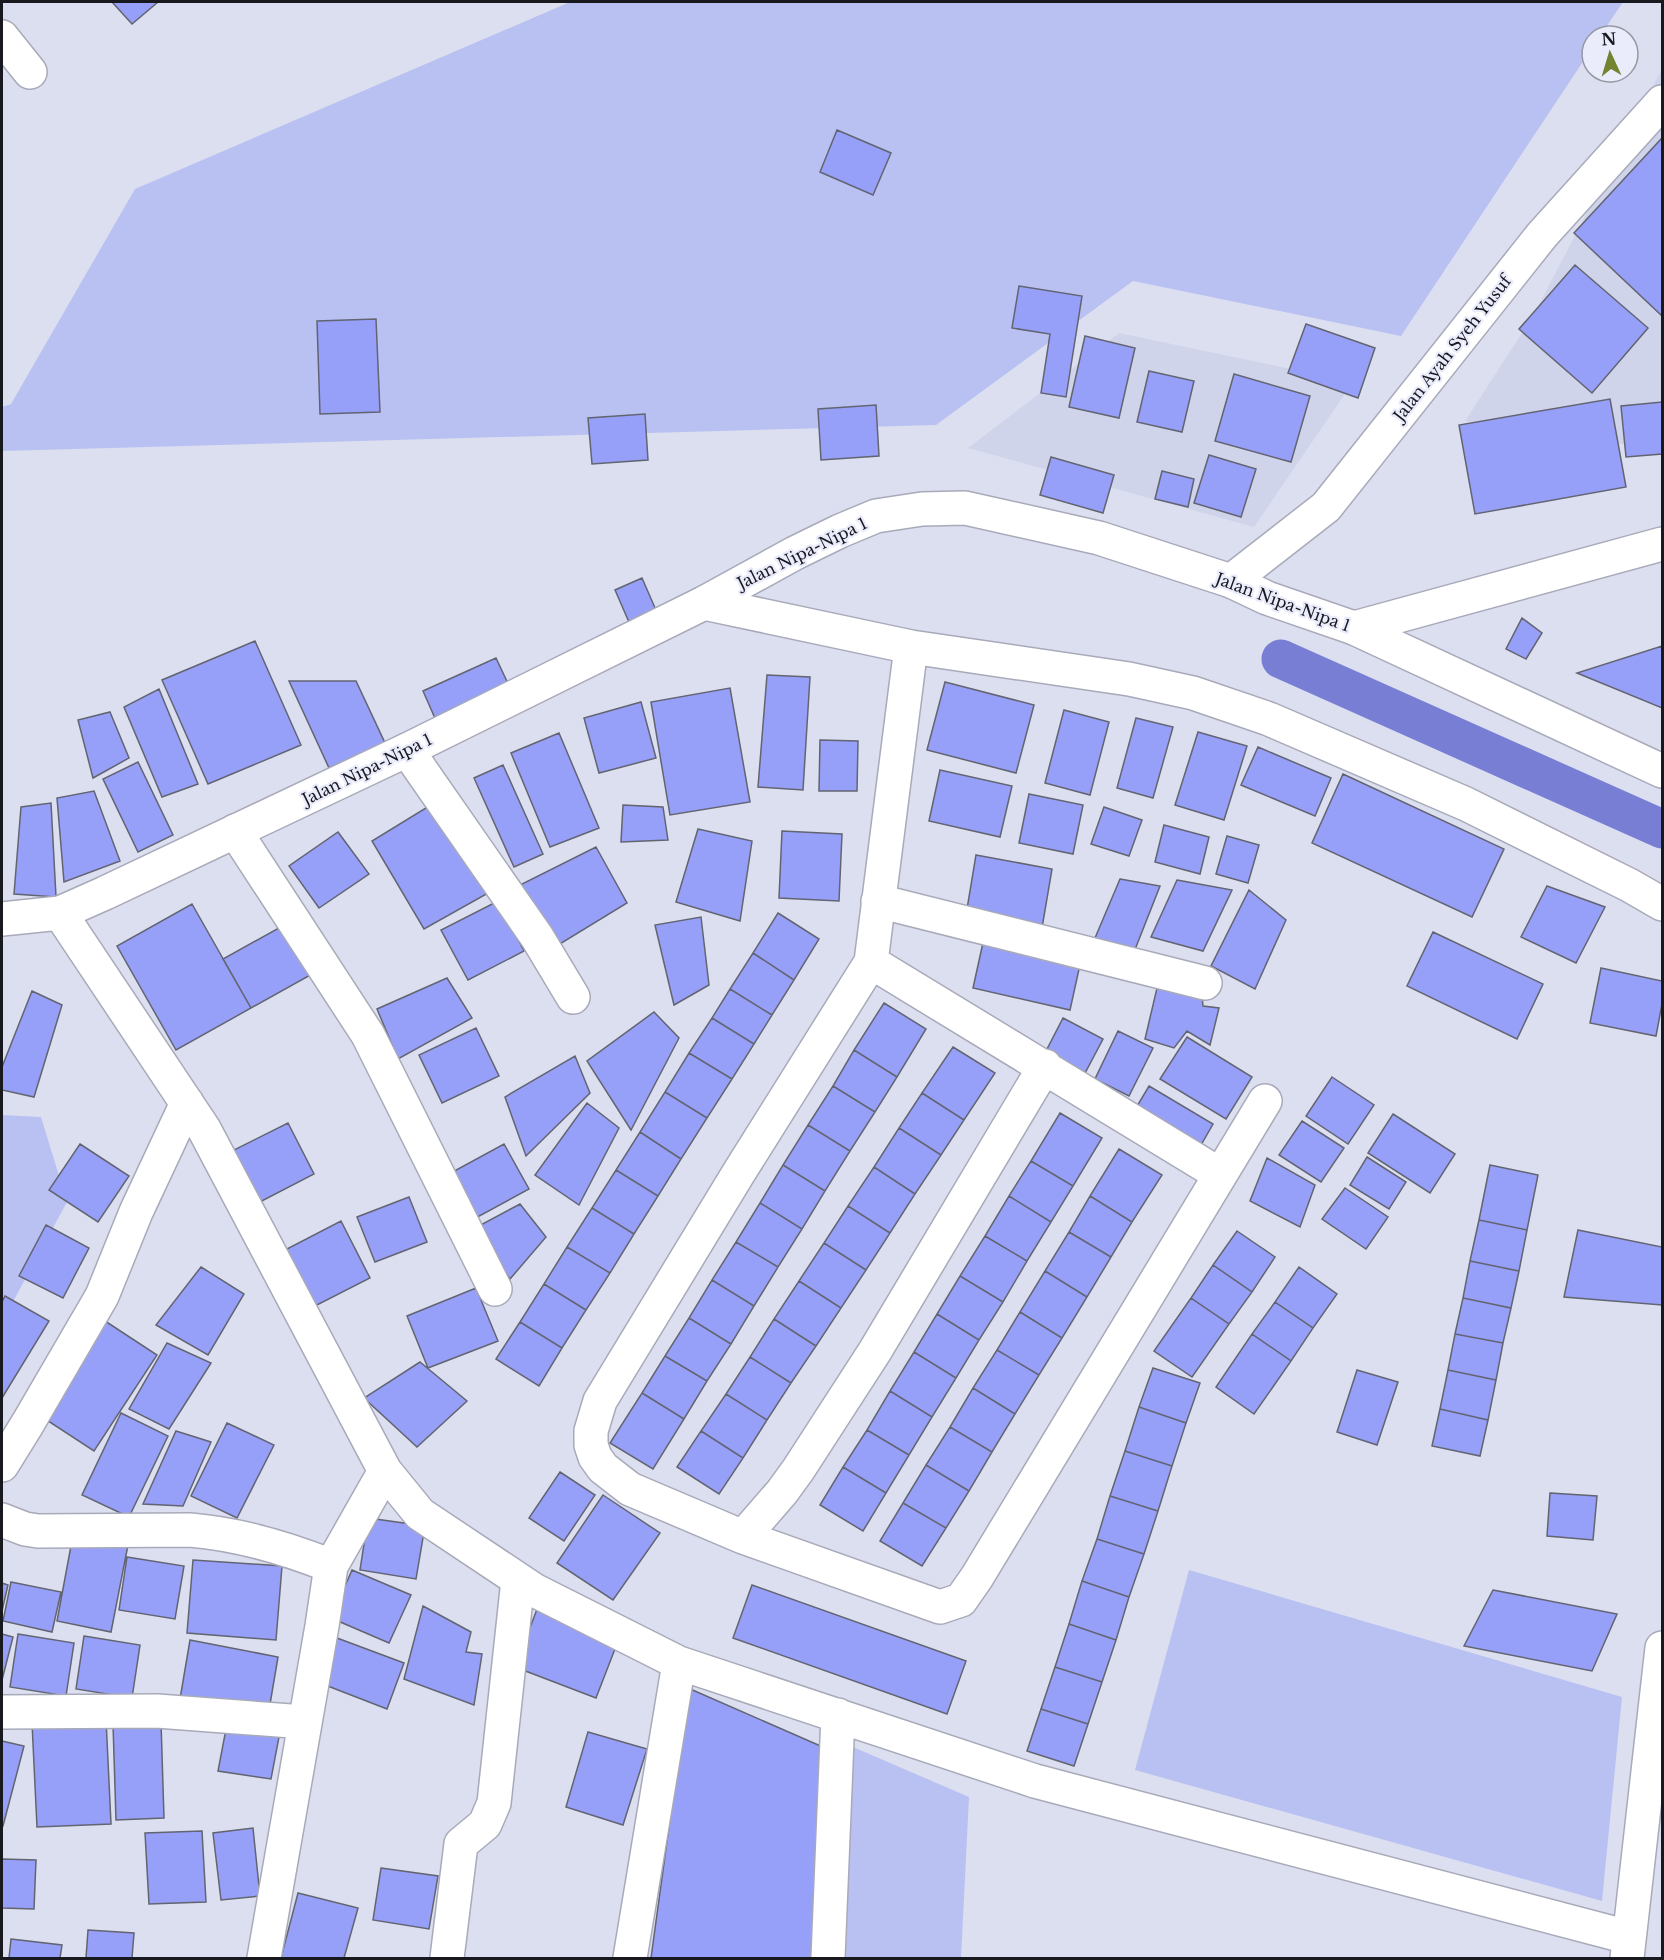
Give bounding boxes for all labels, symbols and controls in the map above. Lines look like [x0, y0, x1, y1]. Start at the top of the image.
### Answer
north arrow [1580, 24, 1640, 84]
text: N [1601, 29, 1617, 50]
street label: Jalan Ayah Syeh Yusuf [1388, 269, 1517, 427]
street label: Jalan Nipa-Nipa 1 [732, 513, 870, 594]
street label: Jalan Nipa-Nipa 1 [1211, 568, 1353, 636]
street label: Jalan Nipa-Nipa 1 [297, 729, 435, 810]

